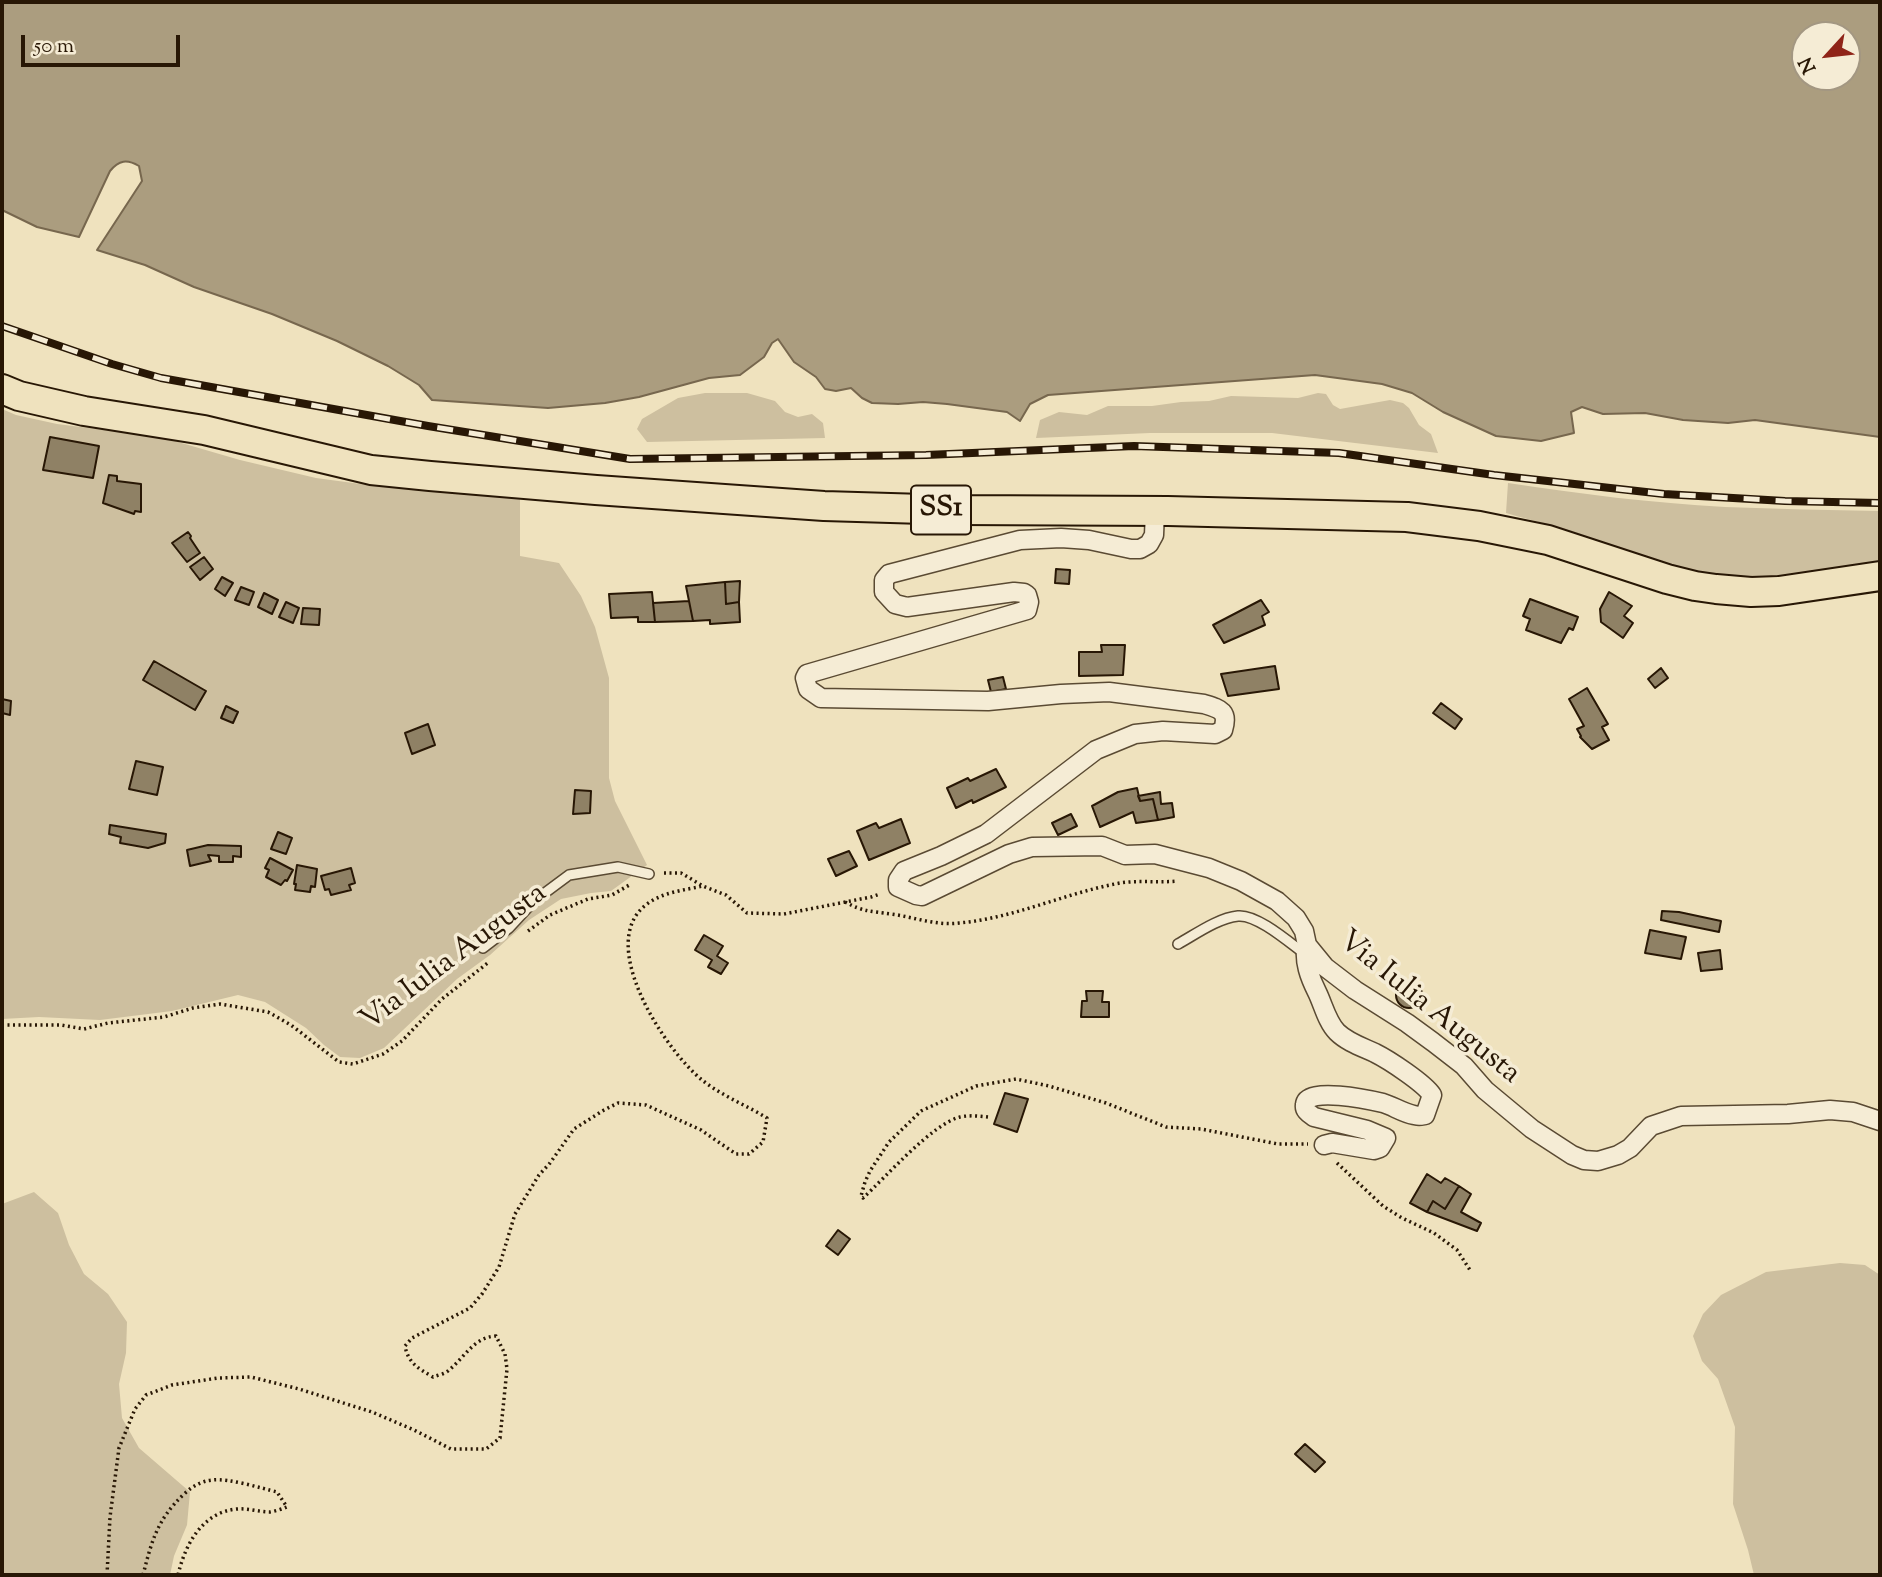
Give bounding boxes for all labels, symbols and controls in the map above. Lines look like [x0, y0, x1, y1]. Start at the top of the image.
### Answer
scale bar [24, 21, 184, 65]
north arrow [1791, 21, 1861, 91]
text: 50 m [34, 32, 74, 62]
text: N [1793, 52, 1824, 78]
road number: SS1 [911, 486, 971, 534]
street label: Via Iulia Augusta [355, 877, 555, 1041]
street label: Via Iulia Augusta [1330, 925, 1526, 1093]

